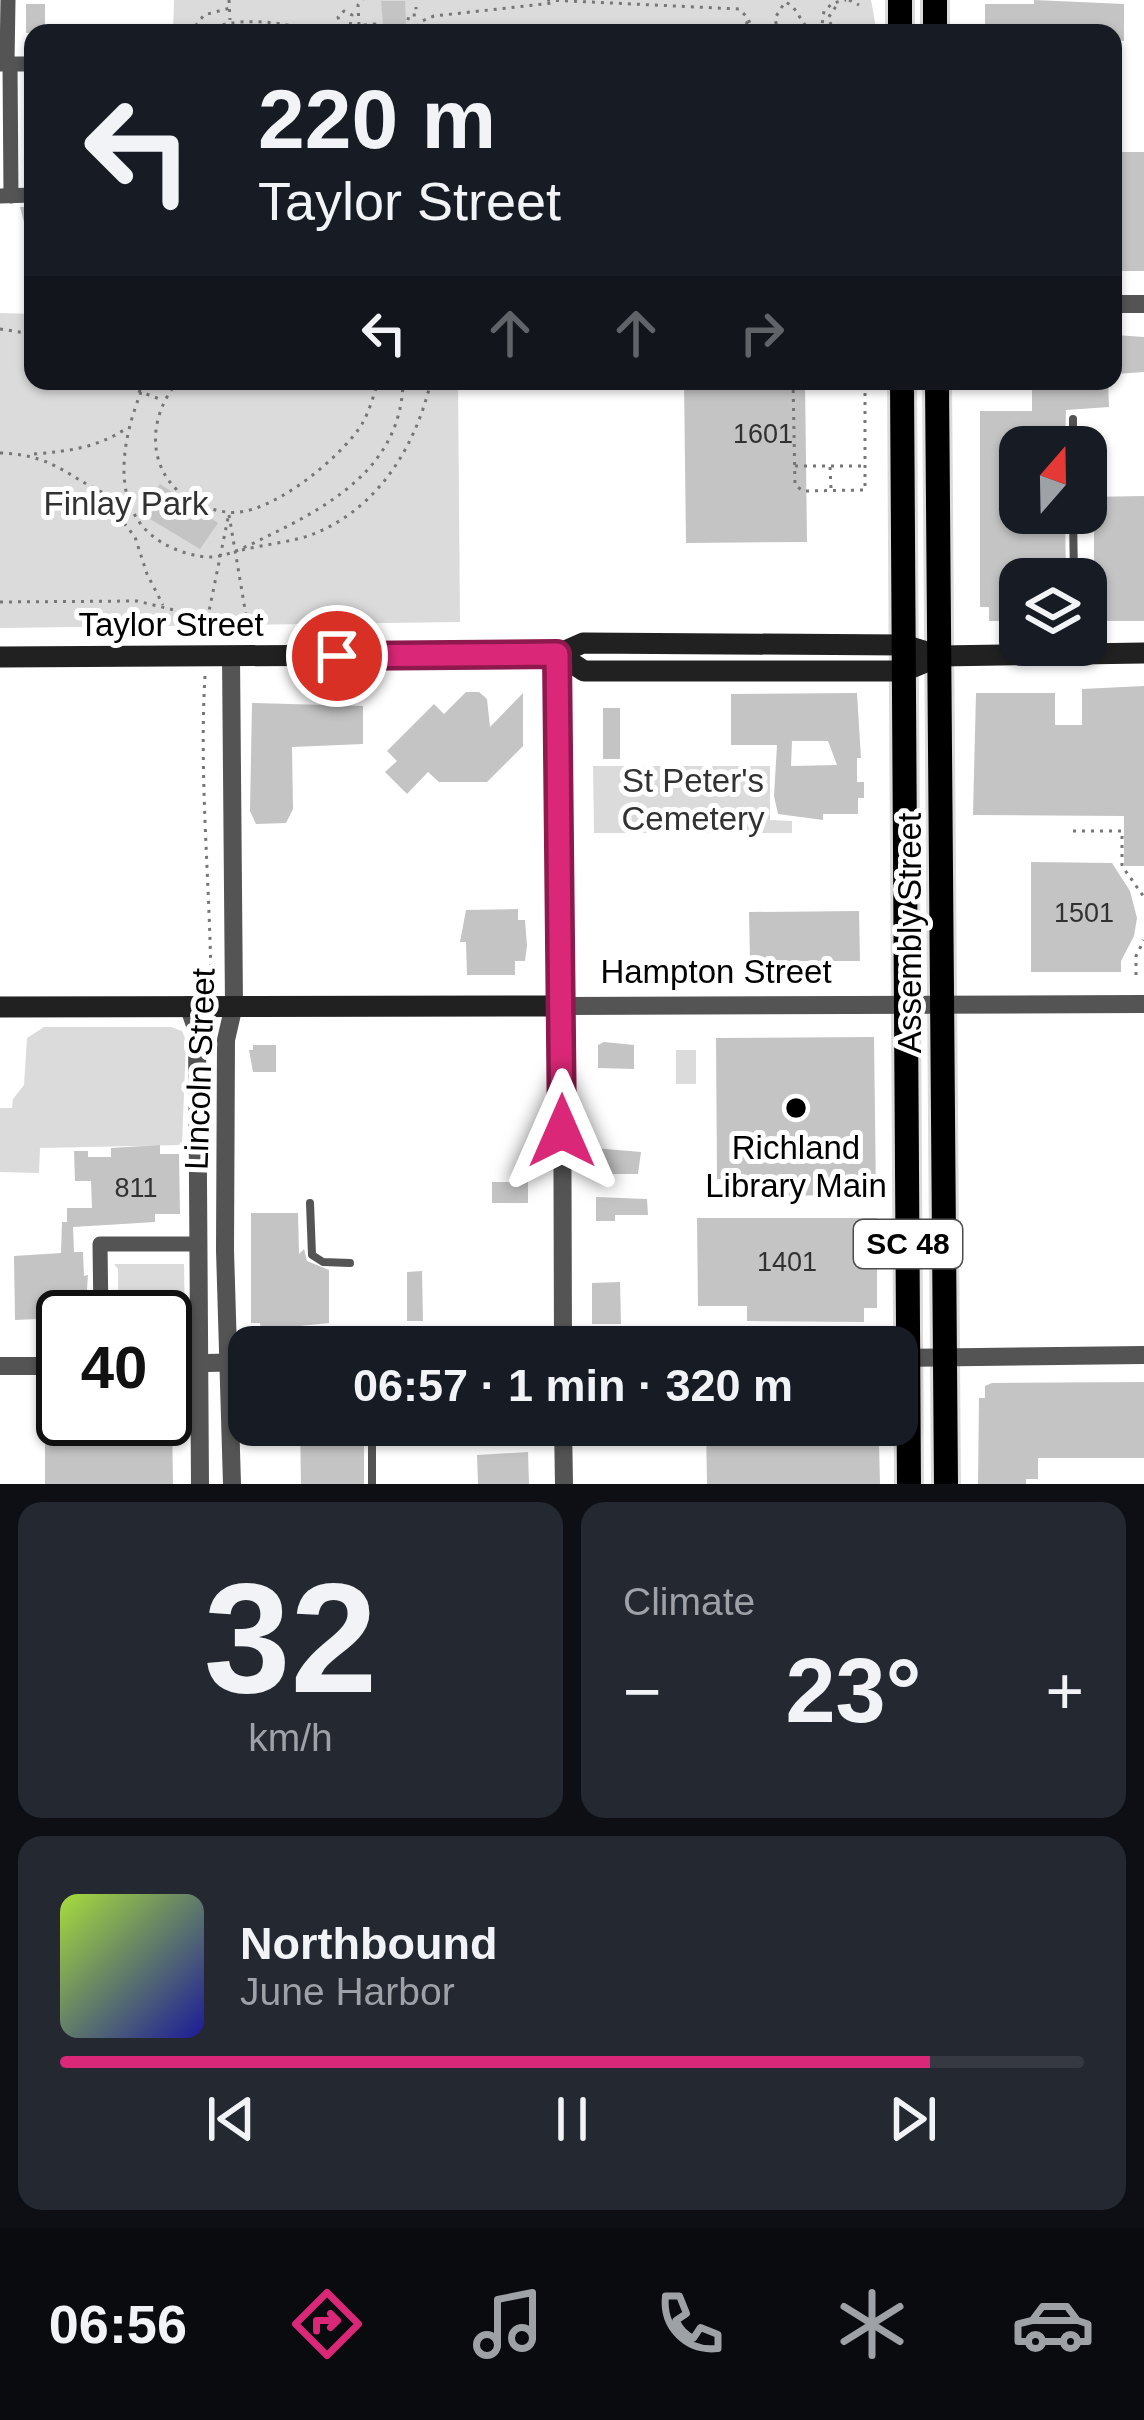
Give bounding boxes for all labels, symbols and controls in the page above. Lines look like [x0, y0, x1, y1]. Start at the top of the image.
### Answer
icon: left [60, 72, 216, 228]
text: 220 m [258, 72, 496, 166]
text: Taylor Street [258, 171, 561, 231]
icon: left [351, 300, 417, 366]
icon: ahead [477, 300, 543, 366]
icon: ahead [603, 300, 669, 366]
icon: right [729, 300, 795, 366]
house number: 1601 [733, 419, 793, 449]
north arrow [999, 426, 1107, 534]
map controls [999, 426, 1107, 666]
park label: Finlay Park [43, 485, 209, 522]
button: layers [999, 558, 1107, 666]
pin [286, 605, 388, 707]
street label: Taylor Street [78, 606, 264, 643]
icon: arrive [304, 623, 370, 689]
park label: St Peter's Cemetery [621, 762, 765, 837]
street label: Assembly Street [891, 813, 928, 1053]
house number: 1501 [1054, 898, 1114, 928]
street label: Hampton Street [600, 953, 832, 990]
street label: Lincoln Street [177, 968, 222, 1171]
position arrow [499, 1068, 625, 1194]
marker: Richland Library Main [783, 1095, 809, 1121]
place label: Richland Library Main [705, 1129, 887, 1204]
house number: 811 [114, 1173, 158, 1203]
road number: SC 48 [854, 1220, 962, 1268]
house number: 1401 [757, 1247, 817, 1277]
speed limit sign: 40 [36, 1290, 192, 1446]
text: 06:57 · 1 min · 320 m [353, 1360, 793, 1411]
text: 32 [204, 1551, 377, 1725]
text: Climate [623, 1580, 755, 1623]
text: 23° [785, 1641, 922, 1741]
text: − [623, 1654, 662, 1728]
text: + [1045, 1654, 1084, 1728]
text: km/h [248, 1716, 333, 1759]
text: Northbound [240, 1918, 497, 1969]
text: June Harbor [240, 1970, 455, 2013]
icon: previous [198, 2086, 264, 2152]
icon: pause [539, 2086, 605, 2152]
icon: next [880, 2086, 946, 2152]
icon: directions [285, 2282, 369, 2366]
icon: music [466, 2282, 550, 2366]
icon: phone [648, 2282, 732, 2366]
icon: climate [830, 2282, 914, 2366]
icon: car [1011, 2282, 1095, 2366]
text: 06:56 [49, 2294, 187, 2354]

